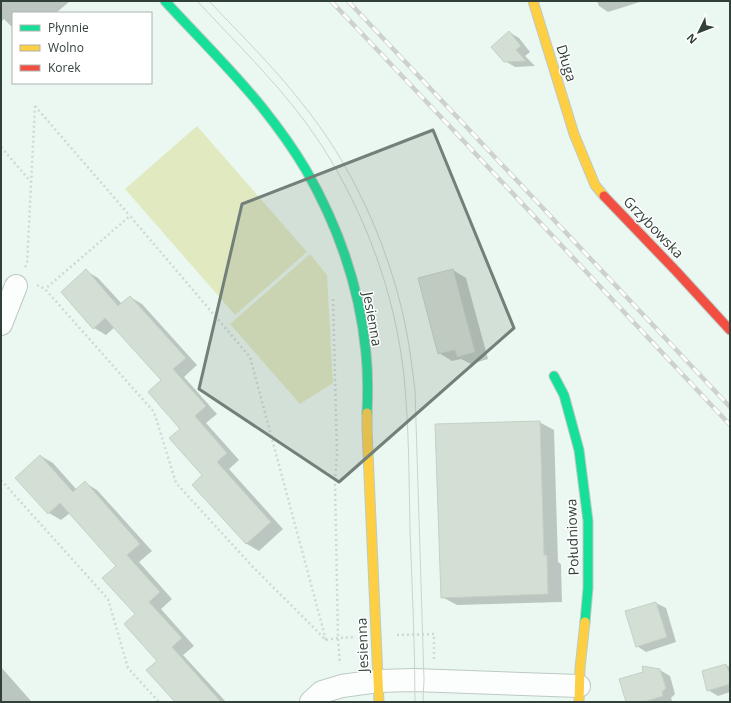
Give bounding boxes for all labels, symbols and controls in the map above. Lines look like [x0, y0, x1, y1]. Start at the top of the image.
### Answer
legend [12, 12, 152, 84]
north arrow [679, 12, 719, 52]
text: Płynnie [48, 19, 89, 36]
text: N [683, 31, 700, 48]
text: Wolno [48, 39, 84, 56]
street label: Długa [552, 42, 582, 84]
text: Korek [48, 59, 81, 76]
street label: Grzybowska [620, 192, 688, 262]
street label: Jesienna [359, 288, 387, 348]
street label: Południowa [561, 498, 583, 576]
street label: Jesienna [352, 617, 373, 675]

